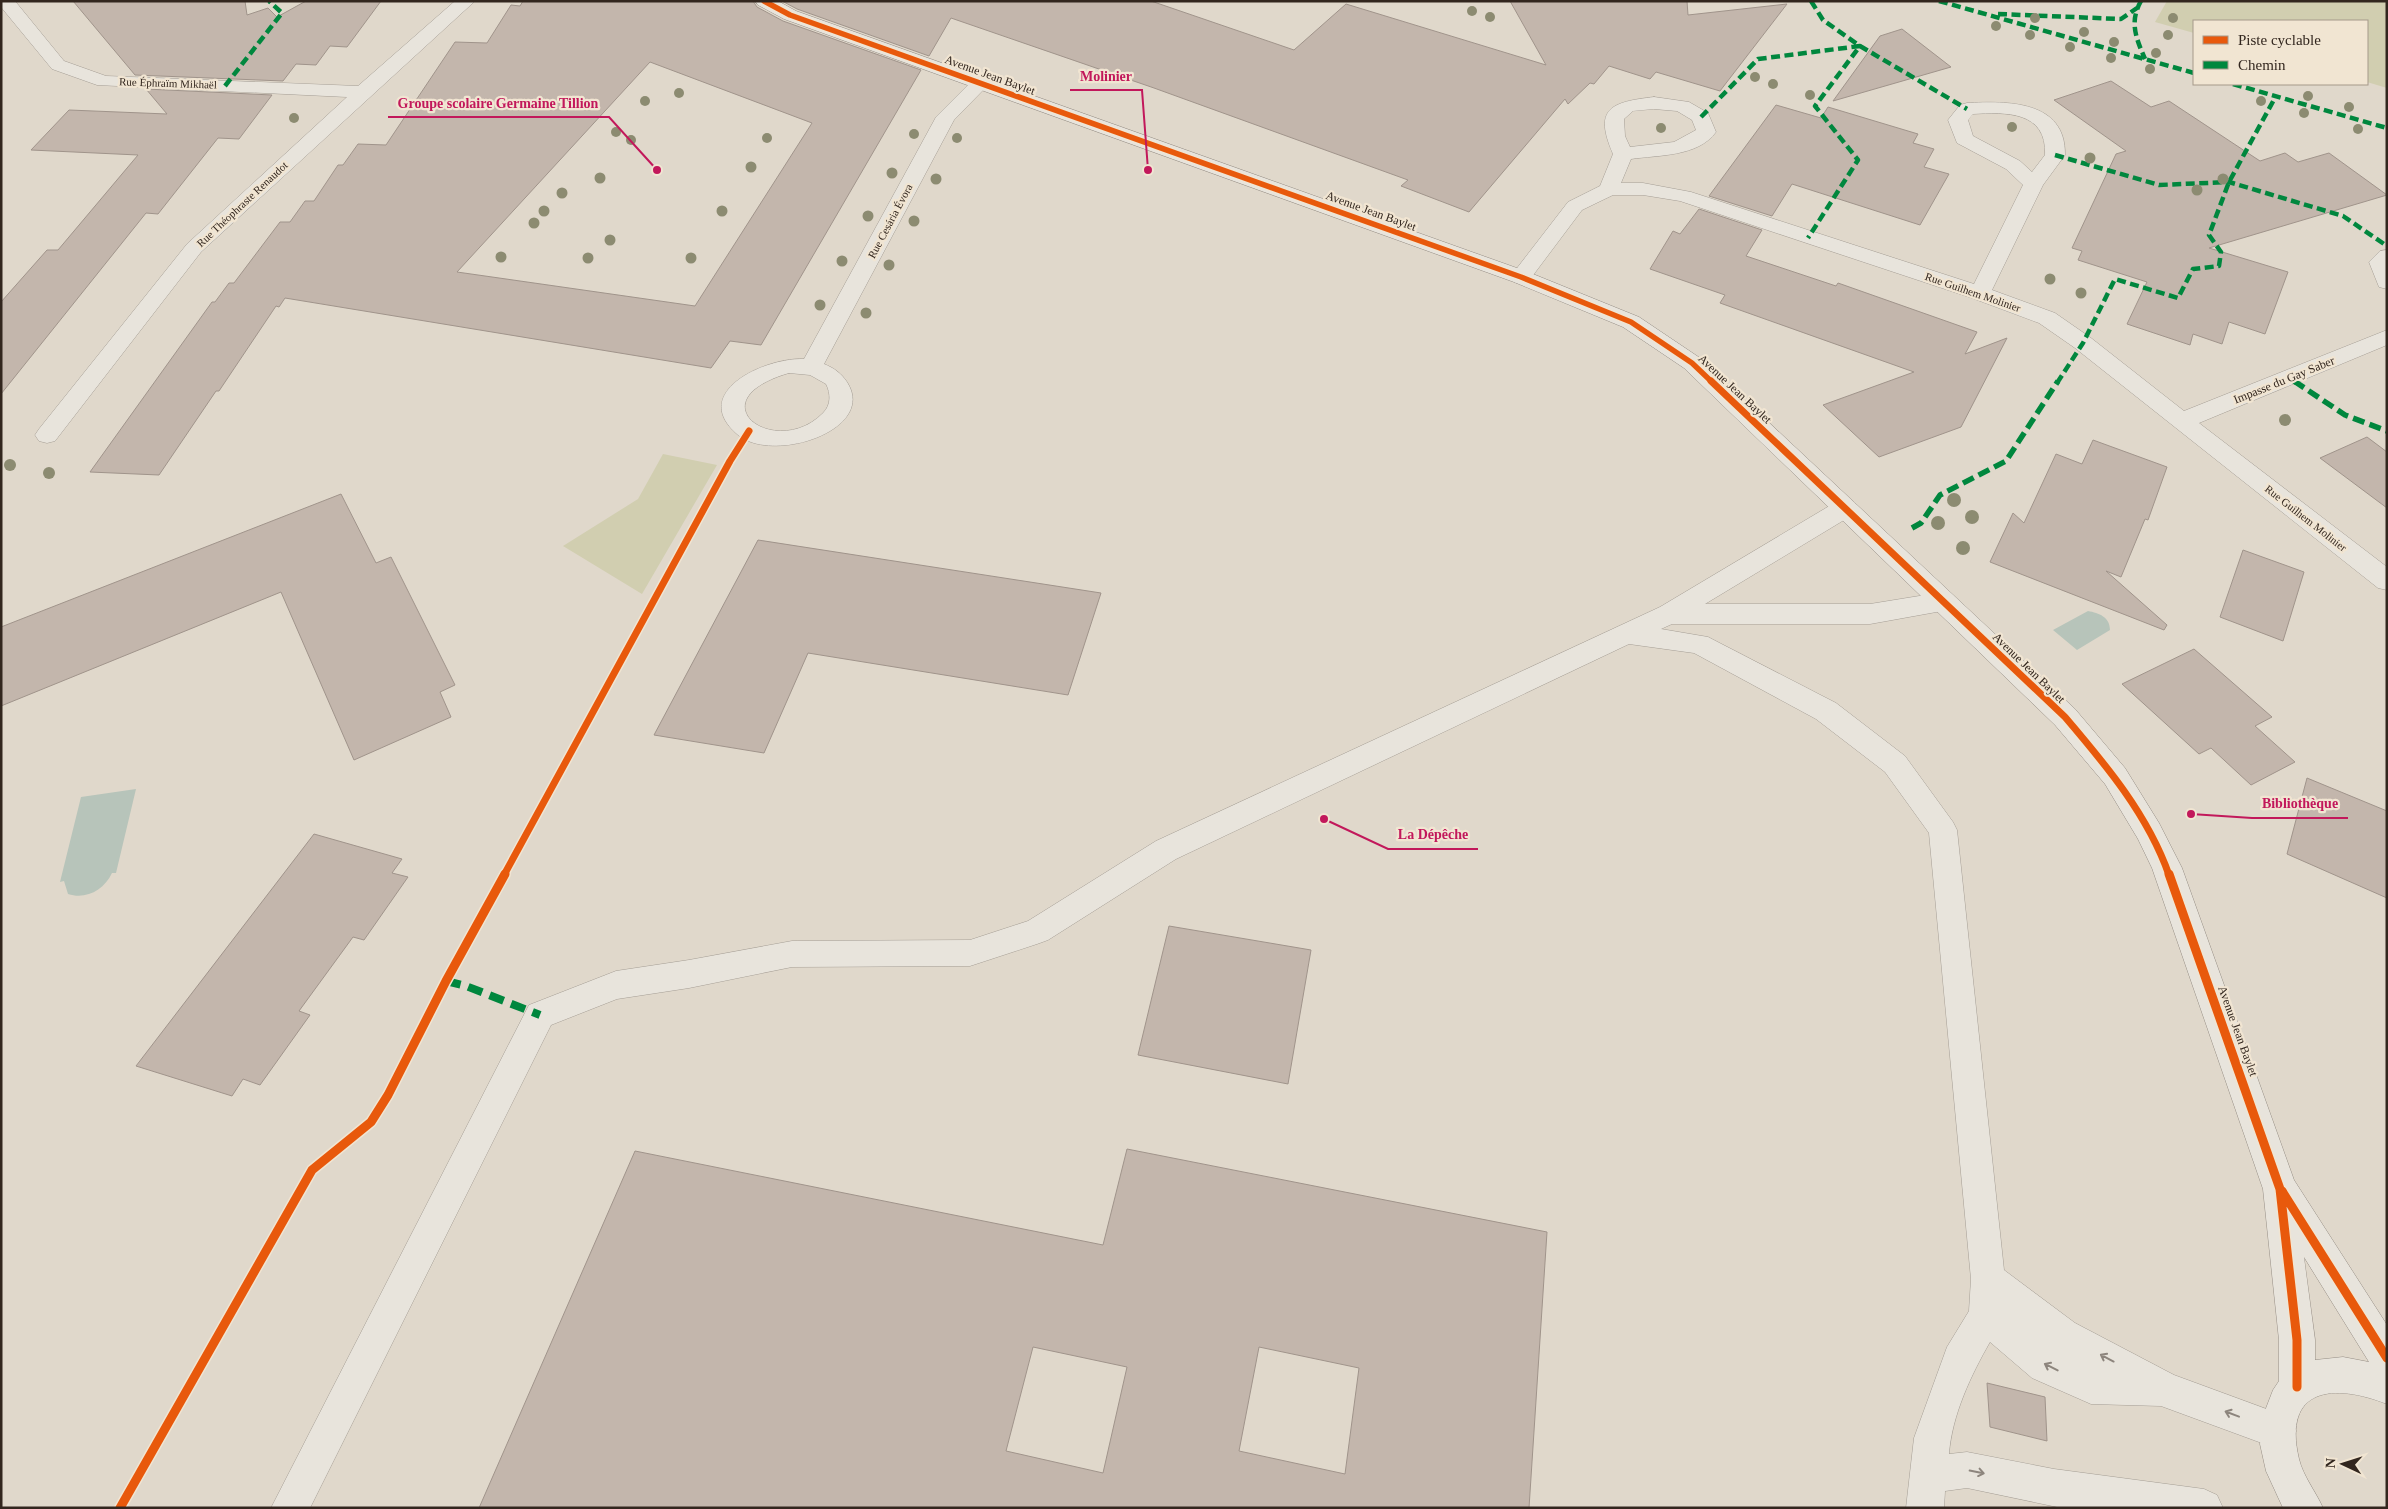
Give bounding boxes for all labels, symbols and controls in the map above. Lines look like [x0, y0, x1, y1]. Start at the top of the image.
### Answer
legend [2193, 20, 2368, 85]
text: Piste cyclable [2238, 32, 2321, 48]
street label: Avenue Jean Baylet [943, 52, 1038, 98]
text: Chemin [2238, 57, 2286, 73]
callout: Molinier [1070, 61, 1142, 90]
text: Molinier [1080, 69, 1132, 84]
street label: Rue Éphraïm Mikhaël [119, 75, 217, 91]
callout: Groupe scolaire Germaine Tillion [388, 88, 609, 117]
text: Groupe scolaire Germaine Tillion [398, 96, 599, 111]
street label: Rue Théophraste Renaudot [194, 159, 290, 249]
street label: Rue Cesária Évora [865, 182, 915, 260]
street label: Avenue Jean Baylet [1324, 188, 1419, 234]
street label: Rue Guilhem Molinier [1924, 270, 2023, 314]
street label: Avenue Jean Baylet [1695, 351, 1775, 427]
street label: Impasse du Gay Saber [2231, 353, 2337, 407]
street label: Rue Guilhem Molinier [2263, 482, 2349, 554]
street label: Avenue Jean Baylet [1990, 630, 2069, 707]
callout: Bibliothèque [2252, 789, 2348, 818]
text: Bibliothèque [2262, 796, 2338, 811]
callout: La Dépêche [1388, 820, 1478, 849]
text: La Dépêche [1398, 827, 1468, 842]
street label: Avenue Jean Baylet [2215, 984, 2261, 1079]
one-way arrow [2100, 1353, 2115, 1362]
one-way arrow [2044, 1362, 2059, 1371]
one-way arrow [2225, 1409, 2240, 1418]
north arrow [2318, 1439, 2368, 1489]
text: N [2323, 1458, 2338, 1469]
one-way arrow [1968, 1467, 1984, 1477]

